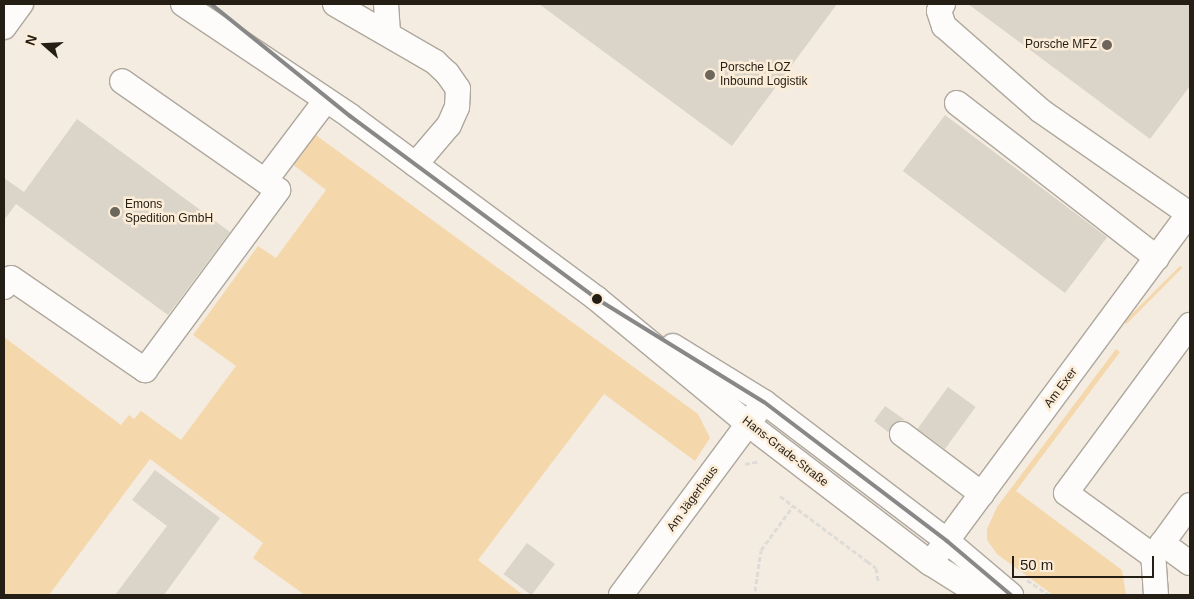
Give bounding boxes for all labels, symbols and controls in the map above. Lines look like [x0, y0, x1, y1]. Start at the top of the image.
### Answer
north arrow [20, 20, 70, 70]
text: N [22, 33, 40, 48]
place label: Porsche MFZ [1025, 38, 1097, 52]
marker: Porsche MFZ [1101, 39, 1113, 51]
place label: Porsche LOZ Inbound Logistik [720, 61, 807, 89]
marker: Porsche LOZ Inbound Logistik [704, 69, 716, 81]
place label: Emons Spedition GmbH [125, 198, 213, 226]
marker: Emons Spedition GmbH [109, 206, 121, 218]
unlabelled marker [592, 294, 602, 304]
street label: Am Exer [1041, 365, 1081, 411]
street label: Hans-Grade-Straße [739, 414, 831, 490]
street label: Am Jägerhaus [664, 463, 722, 535]
scale bar [1014, 546, 1156, 578]
text: 50 m [1020, 556, 1053, 573]

